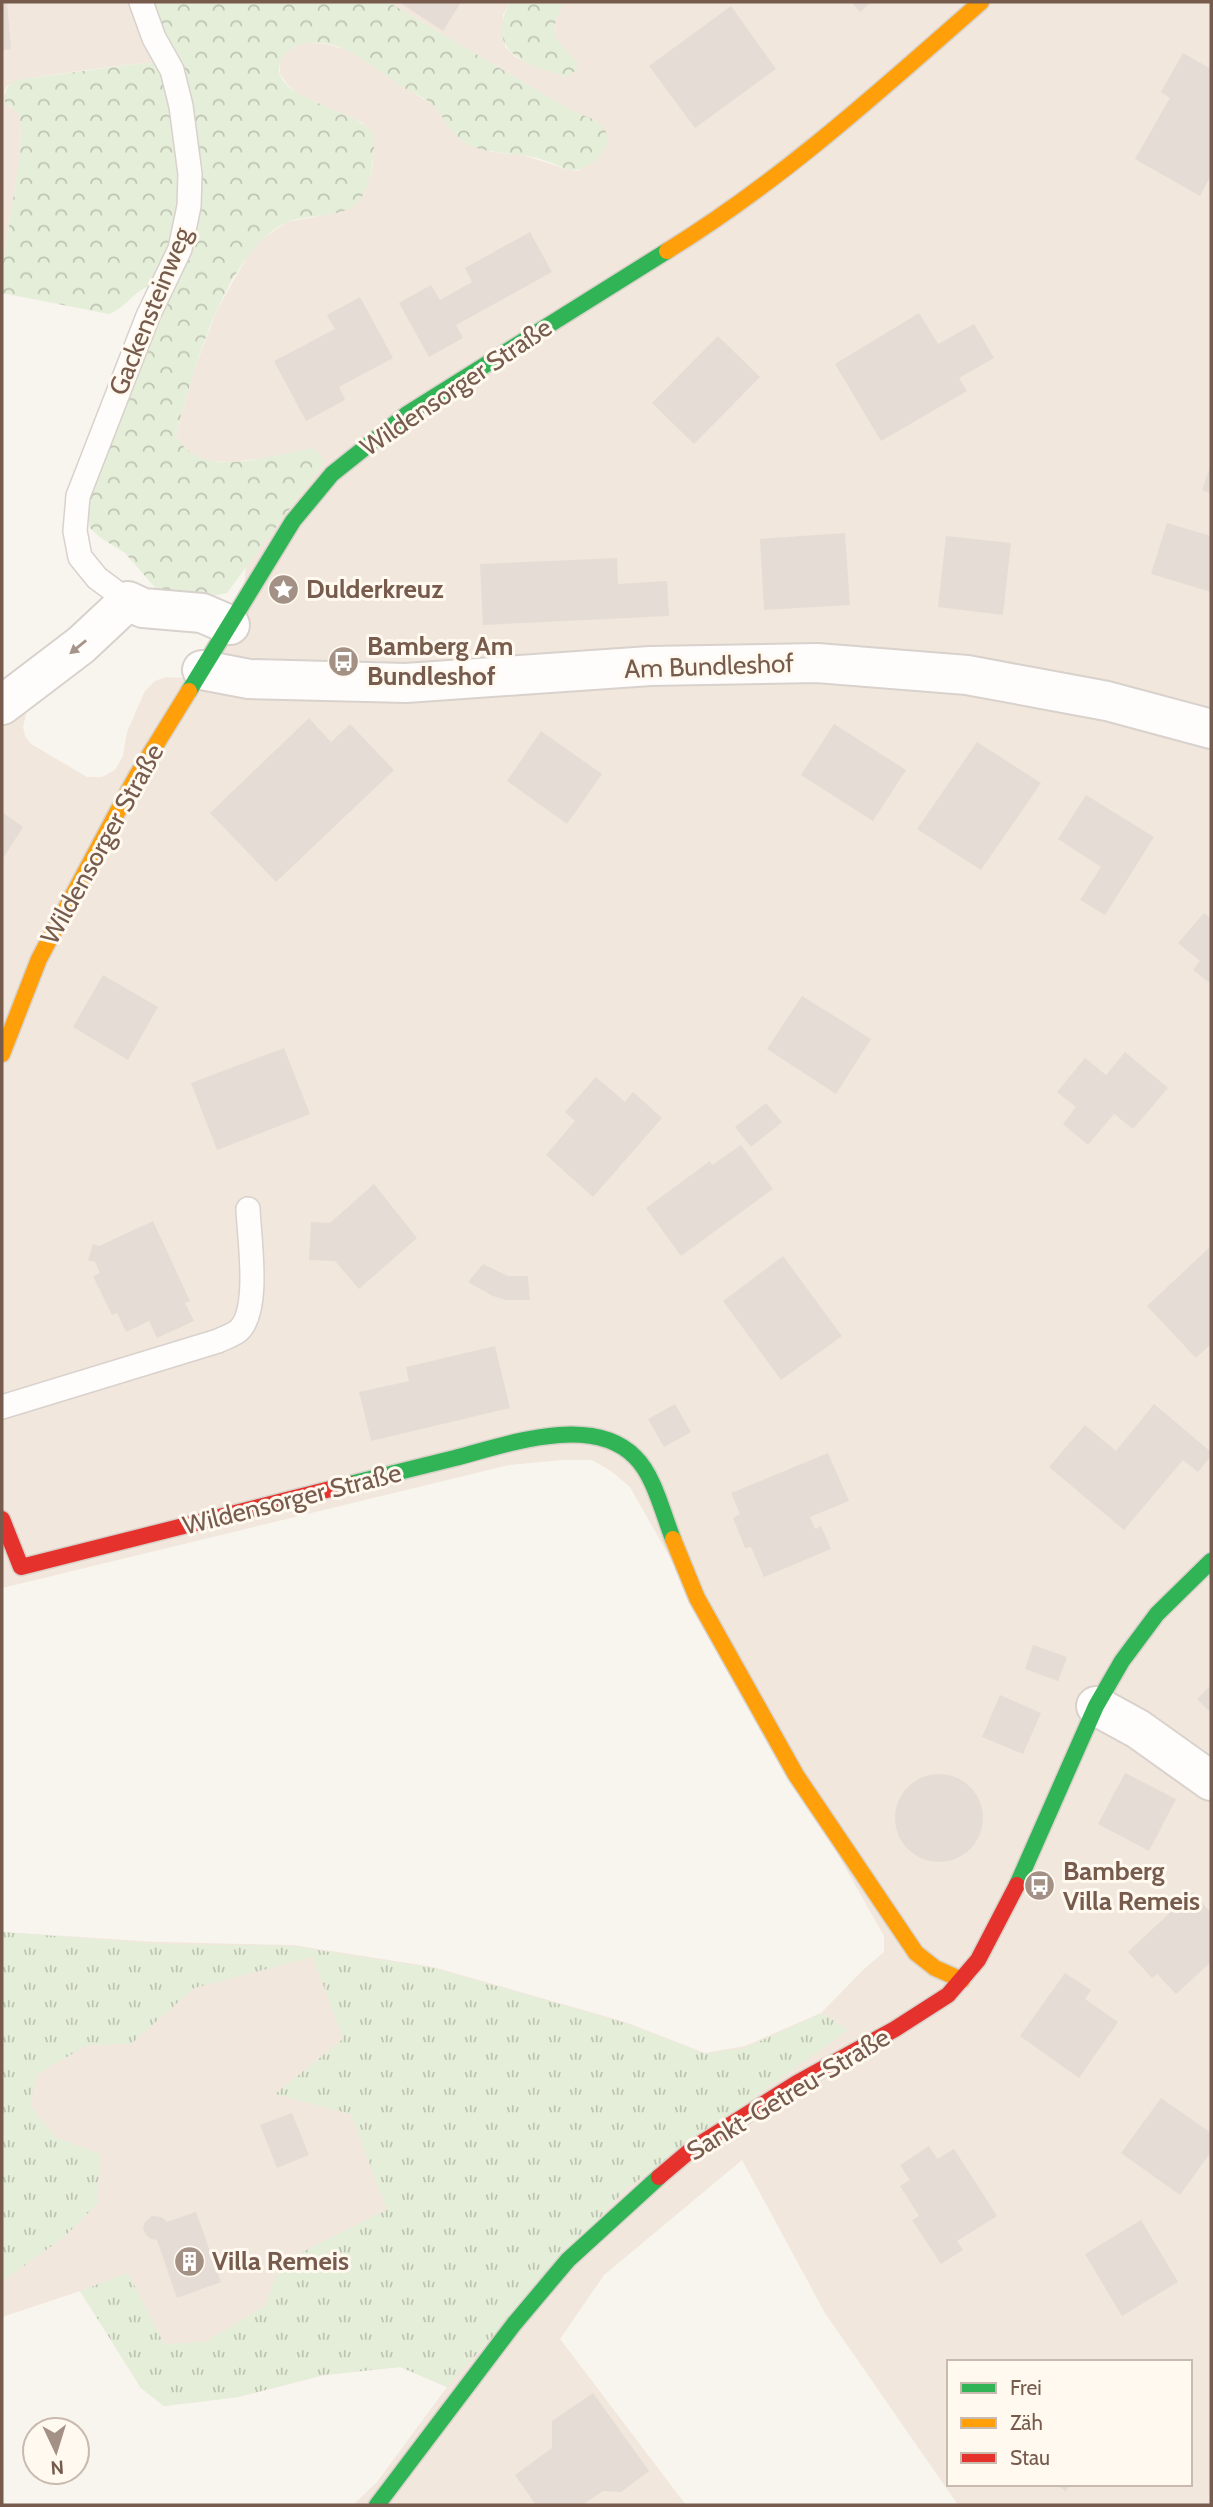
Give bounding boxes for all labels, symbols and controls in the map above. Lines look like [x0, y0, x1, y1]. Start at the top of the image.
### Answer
street label: Gackensteinweg [102, 221, 199, 400]
street label: Wildensorger Straße [354, 311, 558, 463]
place icon: Dulderkreuz [266, 572, 300, 606]
place label: Dulderkreuz [306, 573, 443, 605]
place label: Bamberg Am Bundleshof [367, 630, 513, 692]
one-way arrow [70, 639, 87, 654]
bus stop icon: Bamberg Am Bundleshof [327, 644, 361, 678]
street label: Am Bundleshof [624, 647, 795, 685]
street label: Wildensorger Straße [34, 738, 170, 950]
street label: Wildensorger Straße [179, 1456, 405, 1542]
place label: Bamberg Villa Remeis [1063, 1855, 1200, 1917]
bus stop icon: Bamberg Villa Remeis [1023, 1869, 1057, 1903]
street label: Sankt-Getreu-Straße [681, 2021, 895, 2167]
building icon: Villa Remeis [172, 2244, 206, 2278]
place label: Villa Remeis [212, 2245, 349, 2277]
legend [947, 2360, 1192, 2486]
text: Frei [1010, 2375, 1042, 2400]
text: Zäh [1010, 2410, 1043, 2435]
north arrow [21, 2416, 91, 2486]
text: Stau [1010, 2445, 1050, 2470]
text: N [50, 2456, 65, 2479]

